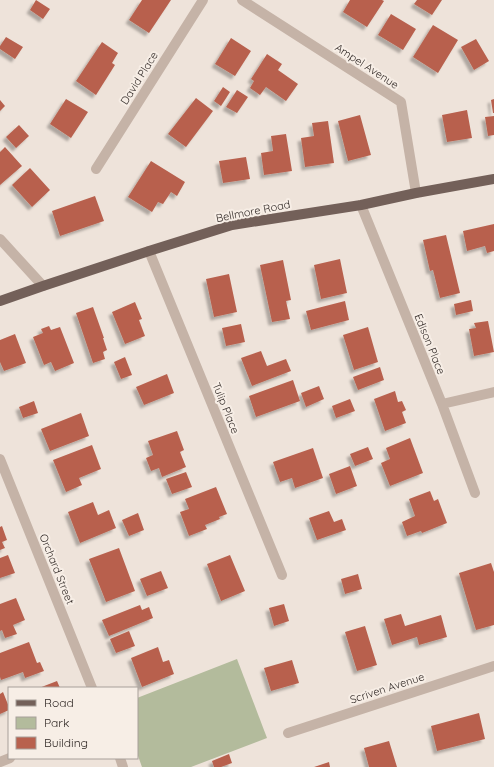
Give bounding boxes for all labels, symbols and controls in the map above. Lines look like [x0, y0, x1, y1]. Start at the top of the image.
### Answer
street label: Ampel Avenue [332, 40, 402, 92]
street label: David Place [117, 49, 161, 107]
street label: Bellmore Road [215, 197, 291, 225]
street label: Edison Place [412, 312, 448, 376]
street label: Tulip Place [209, 380, 243, 436]
street label: Orchard Street [37, 532, 78, 607]
street label: Scriven Avenue [348, 669, 426, 707]
legend [8, 687, 138, 759]
text: Road [44, 695, 74, 710]
text: Park [44, 715, 69, 730]
text: Building [44, 735, 88, 750]

